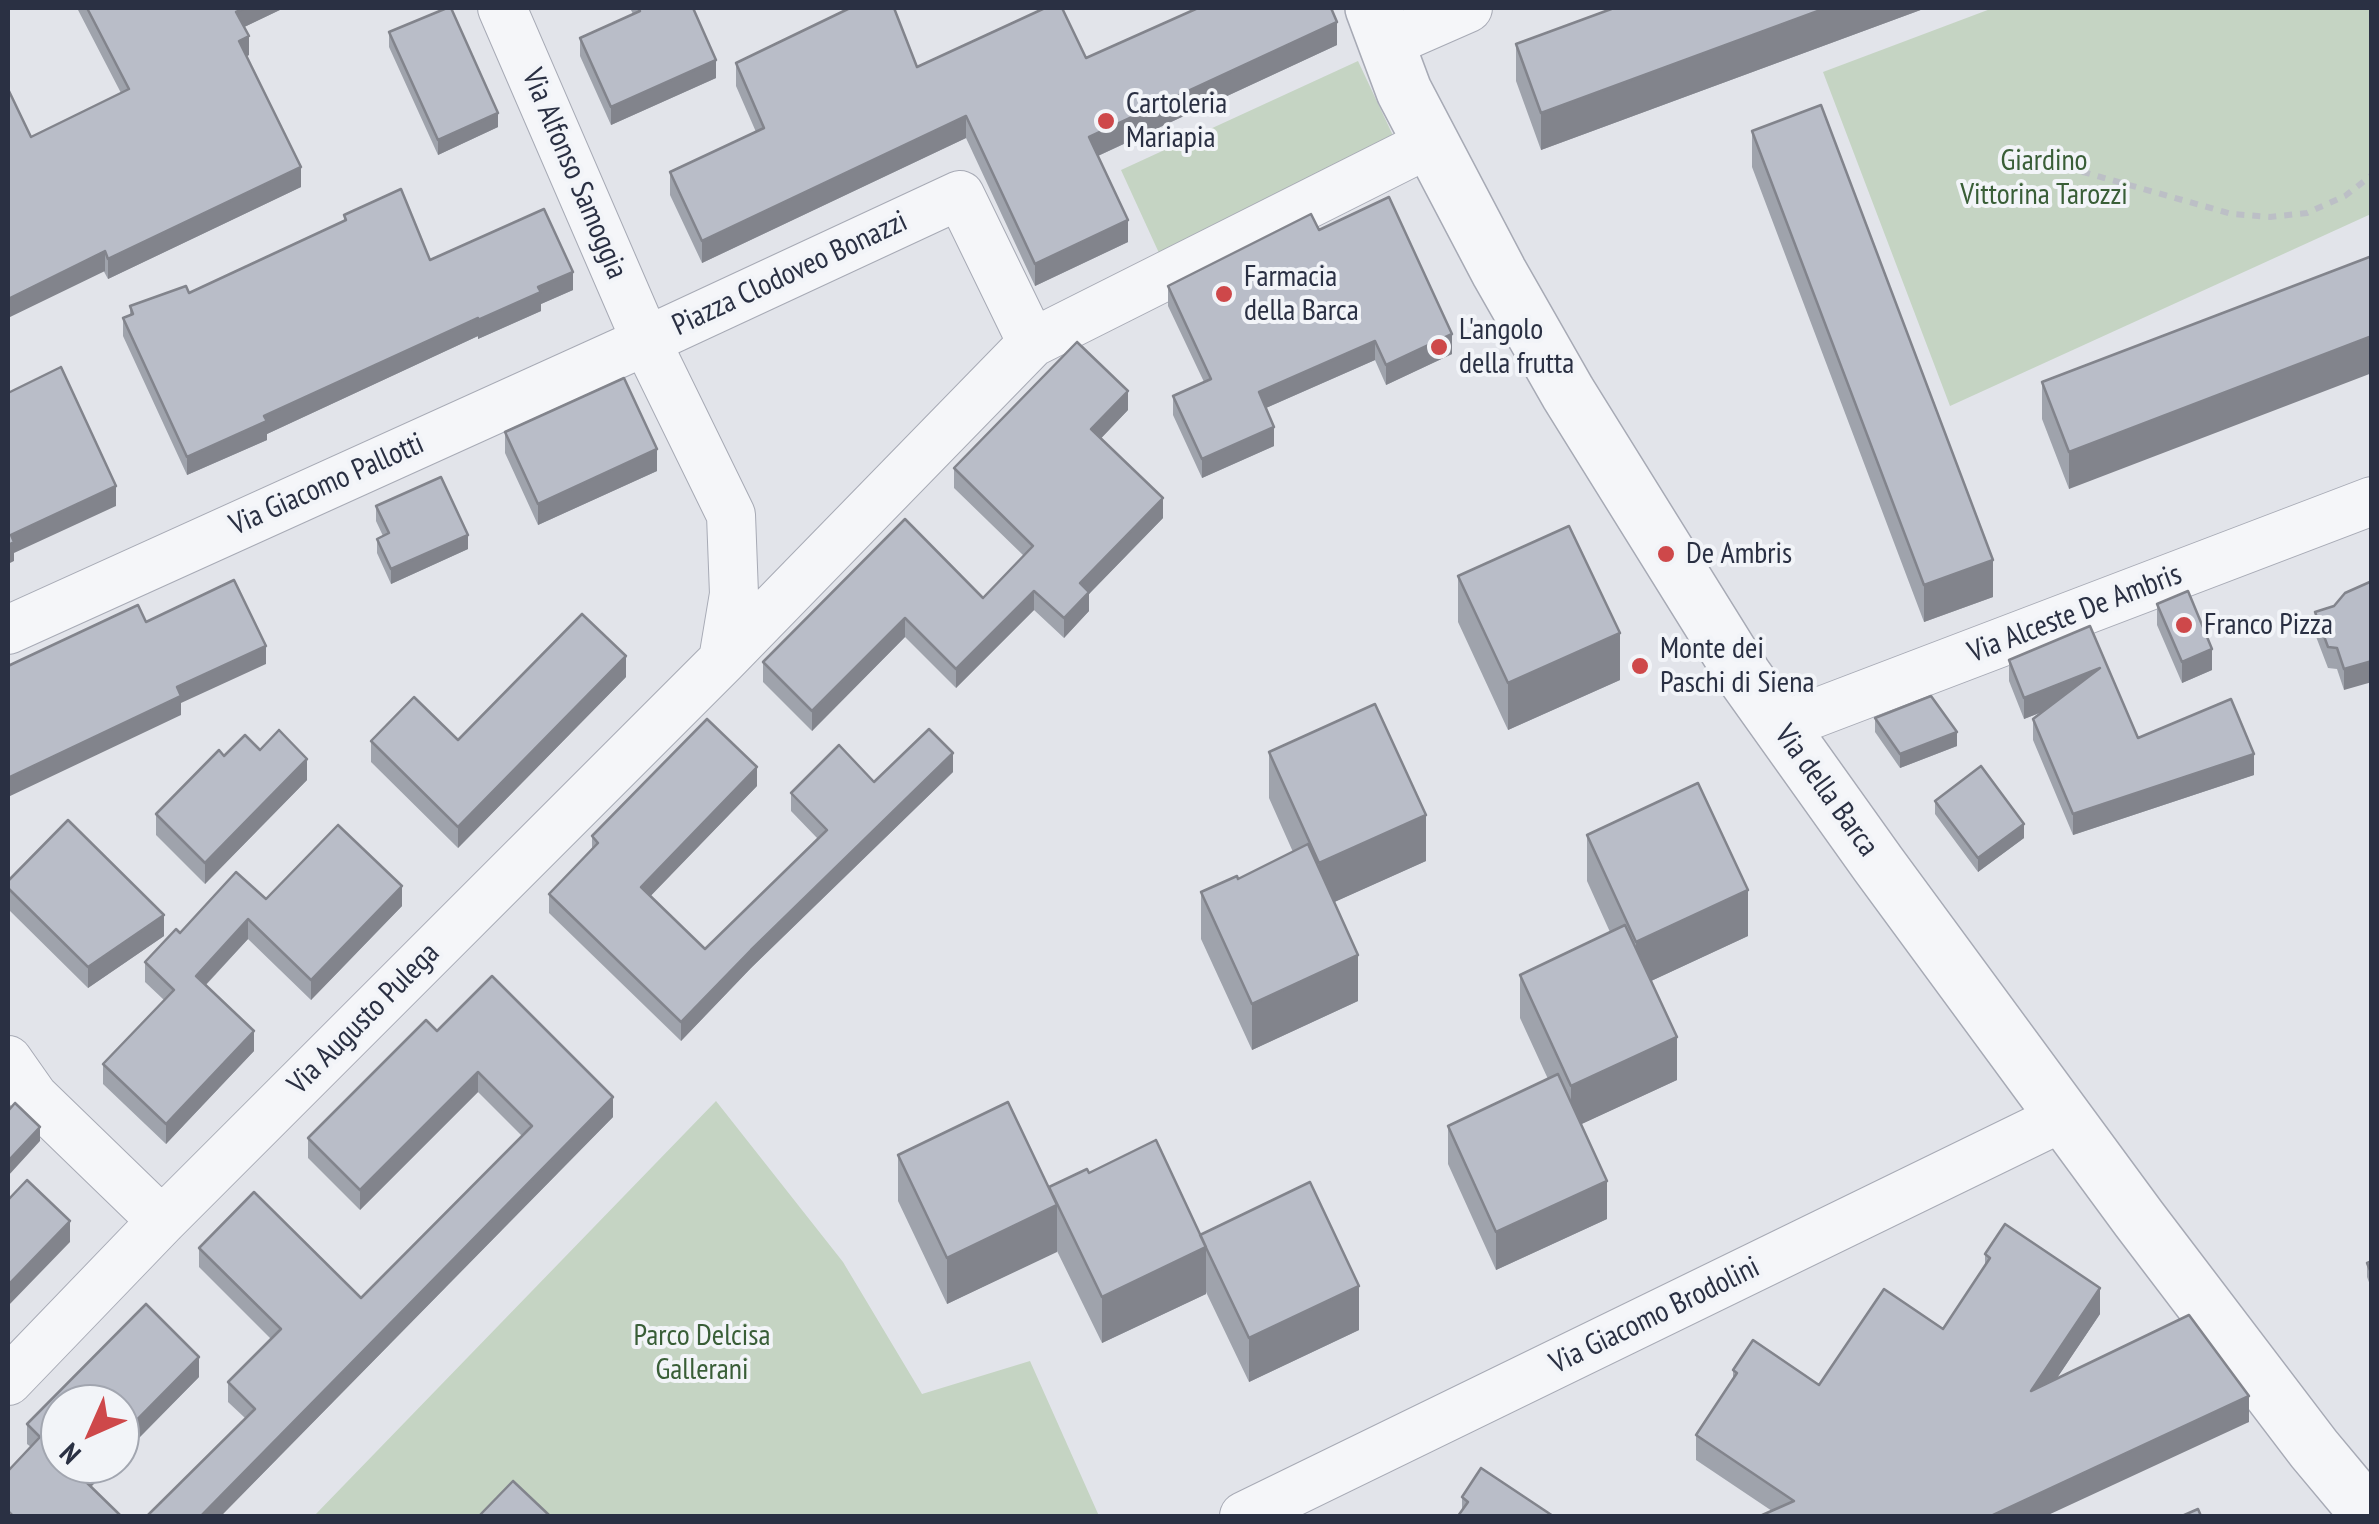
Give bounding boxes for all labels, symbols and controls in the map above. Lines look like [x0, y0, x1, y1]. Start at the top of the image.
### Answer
street label: Via Alfonso Samoggia [514, 64, 634, 284]
place label: Cartoleria Mariapia [1126, 86, 1227, 156]
marker: Cartoleria Mariapia [1095, 110, 1117, 132]
park label: Giardino Vittorina Tarozzi [1960, 143, 2128, 214]
street label: Piazza Clodoveo Bonazzi [667, 204, 913, 344]
place label: Farmacia della Barca [1244, 259, 1359, 330]
marker: Farmacia della Barca [1213, 283, 1235, 305]
place label: L'angolo della frutta [1459, 312, 1574, 382]
marker: L'angolo della frutta [1428, 336, 1450, 358]
street label: Via Giacomo Pallotti [224, 426, 430, 544]
place label: De Ambris [1686, 536, 1792, 572]
marker: De Ambris [1655, 543, 1677, 565]
street label: Via Alceste De Ambris [1963, 557, 2187, 671]
place label: Franco Pizza [2204, 607, 2333, 643]
marker: Franco Pizza [2173, 614, 2195, 636]
place label: Monte dei Paschi di Siena [1660, 631, 1814, 702]
marker: Monte dei Paschi di Siena [1629, 655, 1651, 677]
street label: Via della Barca [1766, 718, 1886, 864]
street label: Via Augusto Pulega [281, 936, 447, 1102]
street label: Via Giacomo Brodolini [1544, 1250, 1766, 1382]
park label: Parco Delcisa Gallerani [634, 1318, 770, 1388]
north arrow [40, 1384, 140, 1484]
text: N [51, 1436, 88, 1473]

